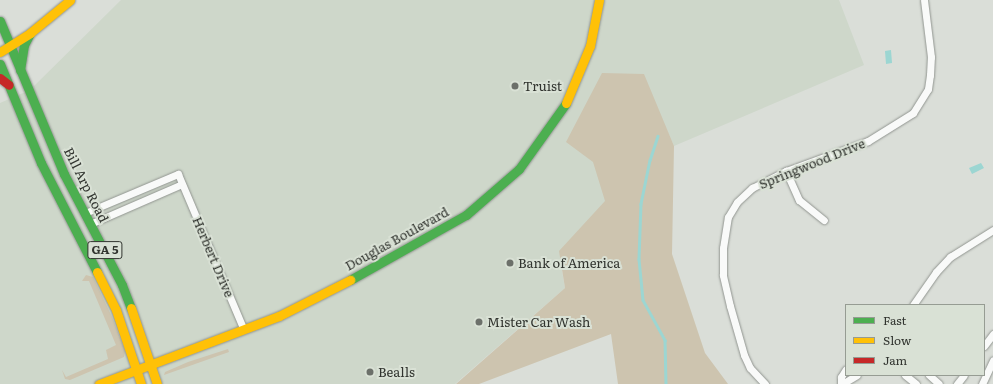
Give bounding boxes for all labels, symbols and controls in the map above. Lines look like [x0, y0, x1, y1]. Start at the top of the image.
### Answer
place label: Truist [523, 78, 562, 94]
marker: Truist [510, 81, 520, 91]
street label: Springwood Drive [757, 136, 867, 192]
street label: Bill Arp Road [60, 145, 112, 225]
street label: Douglas Boulevard [342, 204, 452, 274]
street label: Herbert Drive [189, 214, 237, 300]
road number: GA 5 [87, 240, 123, 260]
place label: Bank of America [518, 255, 620, 271]
marker: Bank of America [505, 258, 515, 268]
legend [845, 304, 985, 376]
text: Fast [883, 311, 906, 329]
place label: Mister Car Wash [487, 314, 590, 330]
marker: Mister Car Wash [474, 317, 484, 327]
text: Slow [883, 331, 911, 349]
text: Jam [883, 351, 907, 369]
place label: Bealls [378, 364, 415, 380]
marker: Bealls [365, 367, 375, 377]

